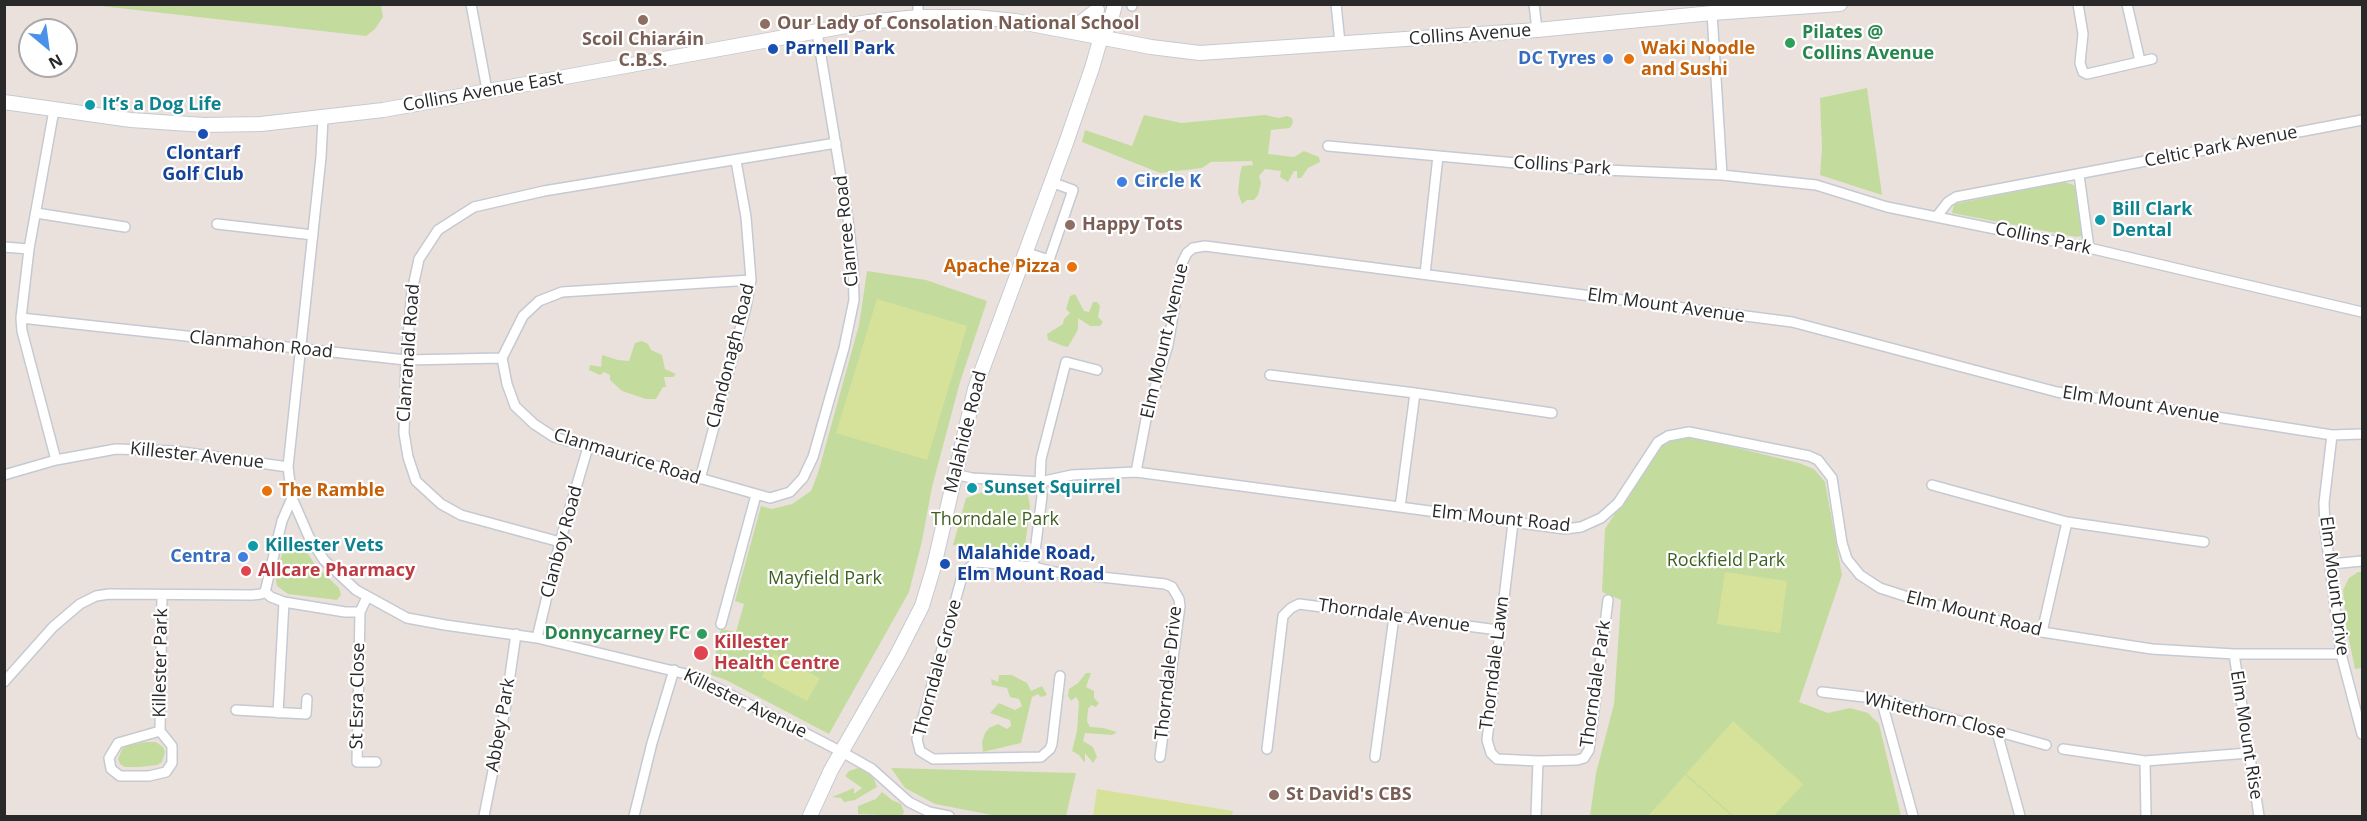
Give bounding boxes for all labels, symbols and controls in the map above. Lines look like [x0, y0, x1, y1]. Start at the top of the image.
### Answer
marker: Scoil Chiaráin C.B.S. [636, 13, 650, 27]
place label: Our Lady of Consolation National School [777, 13, 1140, 35]
marker: Our Lady of Consolation National School [758, 17, 772, 31]
north arrow [18, 18, 78, 78]
street label: Collins Avenue [1408, 20, 1532, 50]
place label: Pilates @ Collins Avenue [1802, 22, 1934, 64]
place label: Scoil Chiaráin C.B.S. [582, 29, 704, 72]
marker: Pilates @ Collins Avenue [1783, 36, 1797, 50]
place label: Parnell Park [785, 38, 895, 60]
place label: Waki Noodle and Sushi [1641, 38, 1755, 80]
marker: Parnell Park [766, 42, 780, 56]
place label: DC Tyres [1518, 48, 1596, 70]
text: N [45, 49, 67, 75]
marker: DC Tyres [1601, 52, 1615, 66]
marker: Waki Noodle and Sushi [1622, 52, 1636, 66]
street label: Collins Avenue East [401, 67, 565, 117]
place label: It’s a Dog Life [102, 94, 221, 116]
marker: It’s a Dog Life [83, 98, 97, 112]
street label: Celtic Park Avenue [2143, 122, 2299, 172]
marker: Clontarf Golf Club [196, 127, 210, 141]
place label: Clontarf Golf Club [162, 143, 244, 186]
street label: Collins Park [1512, 152, 1612, 180]
place label: Circle K [1134, 171, 1201, 193]
street label: Clanree Road [830, 174, 864, 288]
marker: Circle K [1115, 175, 1129, 189]
place label: Bill Clark Dental [2112, 199, 2192, 242]
marker: Bill Clark Dental [2093, 213, 2107, 227]
place label: Happy Tots [1082, 214, 1183, 236]
marker: Happy Tots [1063, 218, 1077, 232]
street label: Collins Park [1993, 218, 2093, 260]
place label: Apache Pizza [944, 256, 1060, 278]
marker: Apache Pizza [1065, 260, 1079, 274]
street label: Elm Mount Avenue [1137, 261, 1193, 421]
street label: Clandonagh Road [703, 281, 759, 431]
street label: Clanranald Road [393, 283, 425, 423]
street label: Elm Mount Avenue [1586, 284, 1746, 328]
street label: Clanmahon Road [188, 327, 334, 363]
street label: Malahide Road [940, 369, 992, 495]
street label: Elm Mount Avenue [2061, 382, 2221, 428]
street label: Clanmaurice Road [551, 424, 703, 490]
street label: Killester Avenue [129, 438, 265, 474]
place label: Sunset Squirrel [984, 477, 1121, 499]
place label: The Ramble [279, 480, 385, 502]
marker: Sunset Squirrel [965, 481, 979, 495]
street label: Clanboy Road [537, 483, 587, 601]
marker: The Ramble [260, 484, 274, 498]
street label: Elm Mount Road [1431, 501, 1571, 537]
park label: Thorndale Park [931, 509, 1059, 531]
street label: Elm Mount Drive [2315, 515, 2353, 657]
place label: Killester Vets [265, 535, 383, 557]
marker: Killester Vets [246, 539, 260, 553]
place label: Malahide Road, Elm Mount Road [957, 543, 1104, 586]
place label: Centra [170, 546, 231, 568]
marker: Centra [236, 550, 250, 564]
park label: Rockfield Park [1667, 550, 1785, 572]
marker: Malahide Road, Elm Mount Road [938, 557, 952, 571]
place label: Allcare Pharmacy [258, 560, 415, 582]
marker: Allcare Pharmacy [239, 564, 253, 578]
park label: Mayfield Park [768, 568, 882, 590]
street label: Elm Mount Road [1904, 587, 2044, 641]
street label: Thorndale Avenue [1317, 595, 1471, 637]
street label: Thorndale Lawn [1476, 595, 1514, 731]
street label: Thorndale Grove [909, 597, 967, 739]
street label: Thorndale Drive [1151, 605, 1187, 741]
street label: Killester Park [149, 608, 173, 718]
street label: Thorndale Park [1576, 619, 1616, 749]
place label: Donnycarney FC [545, 623, 690, 645]
marker: Donnycarney FC [695, 627, 709, 641]
place label: Killester Health Centre [714, 632, 840, 674]
street label: St Esra Close [346, 642, 370, 750]
marker: Killester Health Centre [692, 644, 710, 662]
street label: Killester Avenue [680, 665, 810, 743]
street label: Elm Mount Rise [2225, 669, 2267, 801]
street label: Abbey Park [482, 676, 520, 774]
street label: Whitethorn Close [1862, 688, 2008, 744]
place label: St David's CBS [1286, 784, 1412, 806]
marker: St David's CBS [1267, 788, 1281, 802]

